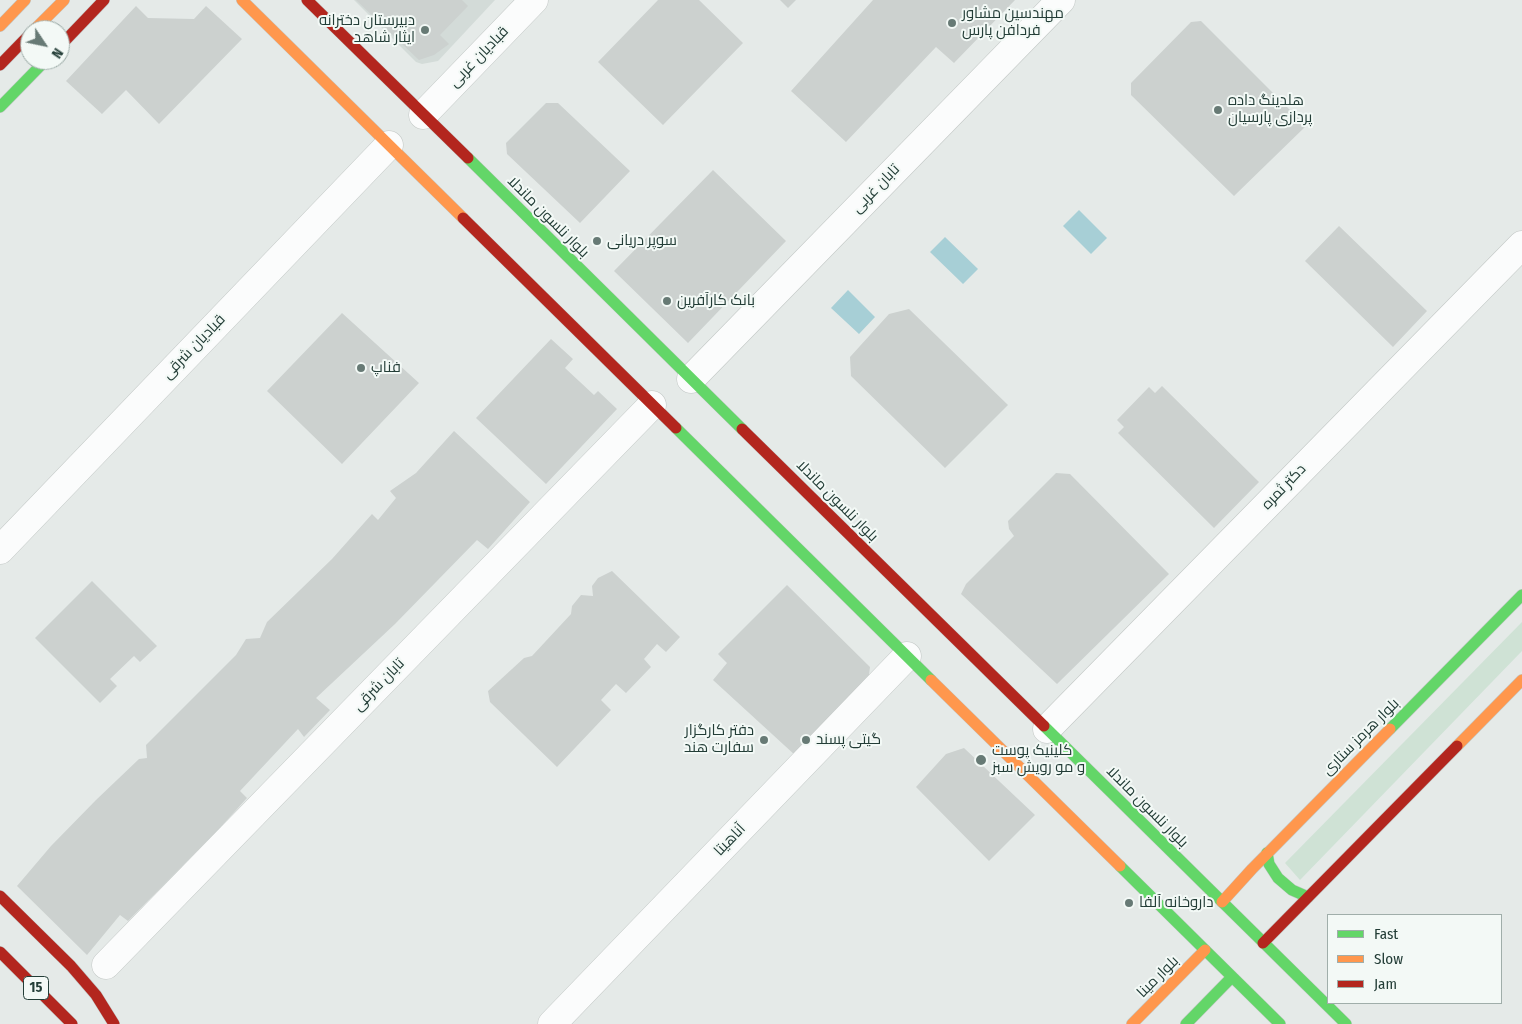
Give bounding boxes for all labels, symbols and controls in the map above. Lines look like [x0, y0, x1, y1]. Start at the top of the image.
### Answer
place label: مهندسین مشاور فردافن پارس [962, 5, 1064, 40]
place label: دبیرستان دخترانه ایثار شاهد [319, 12, 415, 47]
marker: مهندسین مشاور فردافن پارس [946, 17, 958, 29]
north arrow [20, 20, 70, 70]
street label: قبادیان غربی [446, 23, 512, 91]
marker: دبیرستان دخترانه ایثار شاهد [419, 24, 431, 36]
text: N [48, 45, 66, 61]
place label: هلدینگ داده پردازی پارسیان [1228, 92, 1312, 127]
marker: هلدینگ داده پردازی پارسیان [1212, 104, 1224, 116]
street label: تابان غربی [848, 161, 904, 217]
street label: بلوار نلسون ماندلا [503, 172, 593, 262]
place label: سوپر دریانی [607, 232, 677, 250]
marker: سوپر دریانی [591, 235, 603, 247]
place label: بانک کارآفرین [677, 292, 755, 310]
marker: بانک کارآفرین [661, 295, 673, 307]
street label: قبادیان شرقی [159, 311, 229, 383]
place label: فناپ [371, 359, 401, 377]
marker: فناپ [355, 362, 367, 374]
street label: بلوار نلسون ماندلا [792, 456, 882, 546]
street label: دکتر ثمره [1258, 460, 1310, 514]
street label: تابان شرقی [349, 655, 409, 715]
street label: بلوار هرمز ستاری [1319, 695, 1403, 779]
place label: دفتر کارگزار سفارت هند [684, 722, 754, 757]
place label: گیتی پسند [816, 731, 881, 749]
marker: دفتر کارگزار سفارت هند [758, 734, 770, 746]
marker: گیتی پسند [800, 734, 812, 746]
place label: کلینیک پوست و مو رویش سبز [992, 742, 1085, 777]
marker: کلینیک پوست و مو رویش سبز [974, 753, 988, 767]
street label: بلوار نلسون ماندلا [1102, 762, 1192, 852]
street label: آناهیتا [710, 820, 750, 860]
place label: داروخانه آلفا [1139, 894, 1214, 912]
marker: داروخانه آلفا [1123, 897, 1135, 909]
legend [1327, 914, 1502, 1004]
text: Fast [1374, 925, 1398, 943]
text: Slow [1374, 950, 1403, 968]
street label: بلوار مینا [1133, 952, 1183, 1002]
text: Jam [1374, 975, 1397, 993]
road number: 15 [24, 976, 48, 1000]

